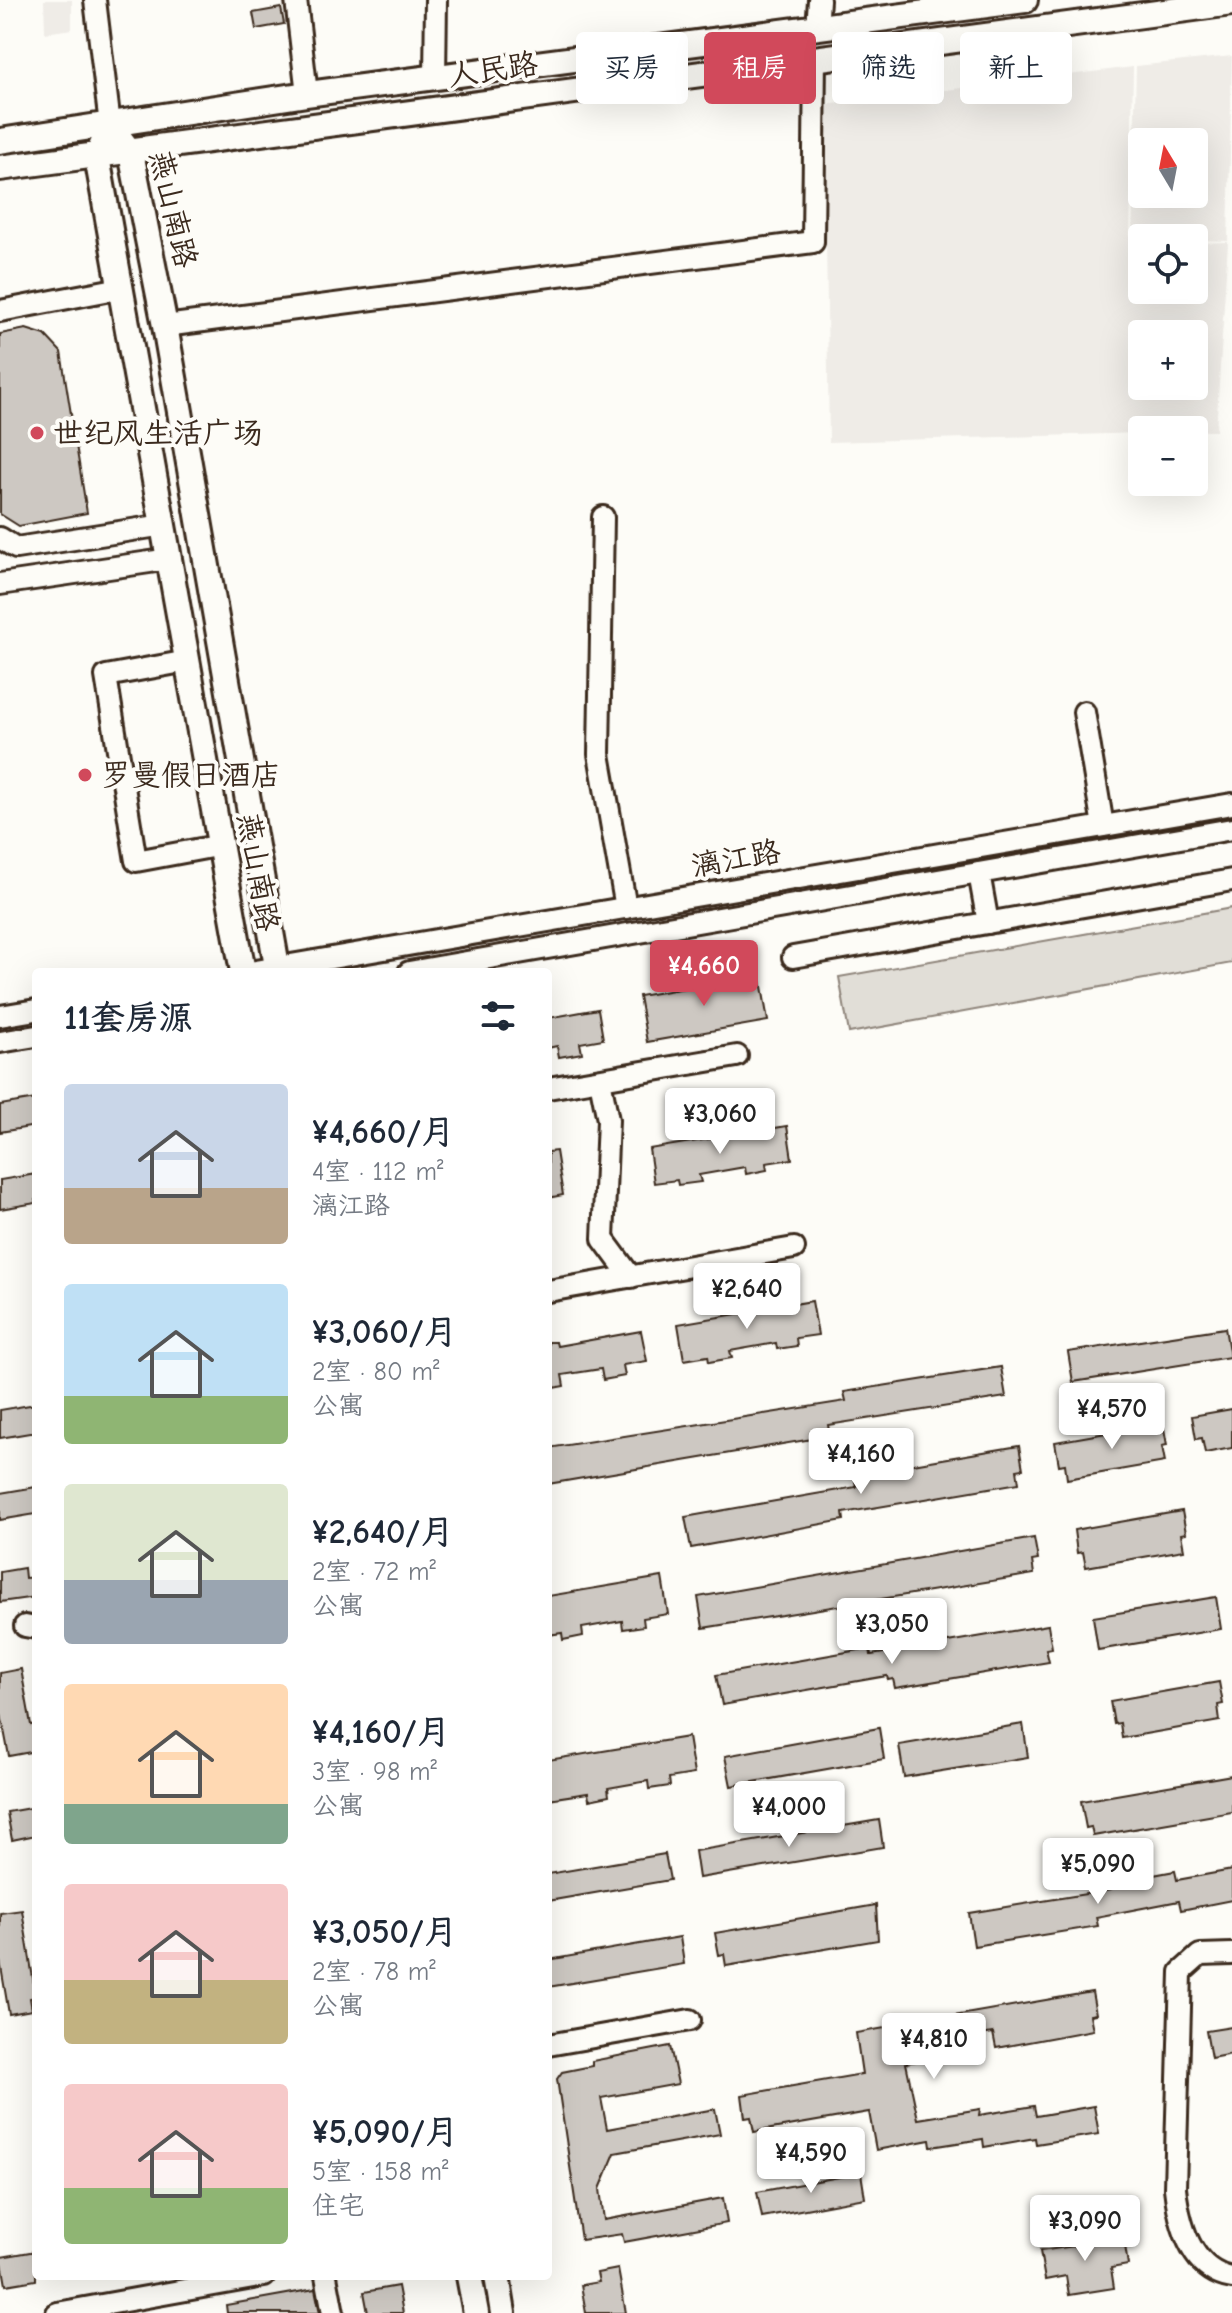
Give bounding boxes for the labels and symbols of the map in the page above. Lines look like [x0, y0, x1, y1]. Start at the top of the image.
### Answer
street label: 人民路 [446, 46, 540, 94]
north arrow [1128, 128, 1208, 208]
street label: 燕山南路 [142, 147, 204, 271]
place label: 世纪风生活广场 [53, 416, 263, 451]
marker: 世纪风生活广场 [28, 424, 46, 442]
place label: 罗曼假日酒店 [101, 758, 281, 793]
marker: 罗曼假日酒店 [76, 766, 94, 784]
street label: 燕山南路 [230, 810, 286, 934]
street label: 漓江路 [689, 834, 783, 884]
pin: ¥4,660 [639, 940, 769, 1008]
pin: ¥3,060 [655, 1088, 785, 1156]
pin: ¥2,640 [682, 1263, 812, 1331]
pin: ¥4,570 [1047, 1383, 1177, 1451]
pin: ¥4,160 [796, 1428, 926, 1496]
pin: ¥3,050 [827, 1598, 957, 1666]
pin: ¥4,000 [724, 1781, 854, 1849]
pin: ¥5,090 [1033, 1838, 1163, 1906]
pin: ¥4,810 [869, 2013, 999, 2081]
pin: ¥4,590 [746, 2127, 876, 2195]
pin: ¥3,090 [1020, 2195, 1150, 2263]

